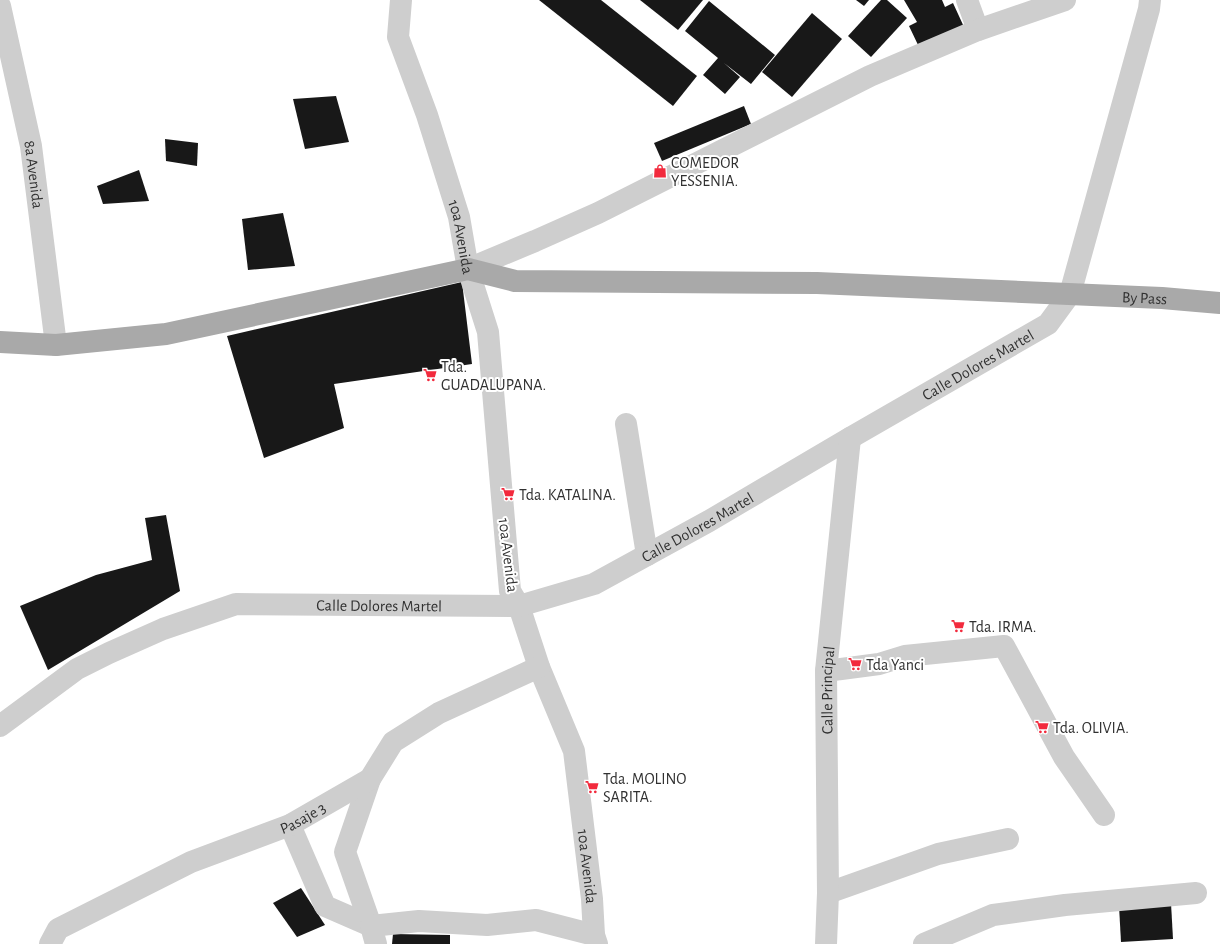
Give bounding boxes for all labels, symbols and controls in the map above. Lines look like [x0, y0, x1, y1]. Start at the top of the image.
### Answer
street label: 8a Avenida [21, 139, 46, 209]
place label: COMEDOR YESSENIA. [671, 155, 739, 189]
shop icon: COMEDOR YESSENIA. [652, 163, 668, 179]
street label: 10a Avenida [445, 198, 476, 276]
street label: By Pass [1122, 289, 1168, 307]
street label: Calle Dolores Martel [920, 327, 1037, 404]
place label: Tda. GUADALUPANA. [441, 359, 546, 393]
supermarket icon: Tda. GUADALUPANA. [422, 367, 438, 383]
supermarket icon: Tda. KATALINA. [500, 486, 516, 502]
place label: Tda. KATALINA. [519, 487, 616, 503]
street label: Calle Dolores Martel [639, 490, 756, 565]
street label: 10a Avenida [496, 517, 520, 593]
street label: Calle Dolores Martel [316, 598, 442, 614]
supermarket icon: Tda. IRMA. [950, 618, 966, 634]
place label: Tda. IRMA. [969, 619, 1036, 635]
street label: Calle Principal [819, 645, 838, 734]
supermarket icon: Tda Yanci [847, 656, 863, 672]
place label: Tda Yanci [866, 657, 924, 673]
supermarket icon: Tda. OLIVIA. [1034, 719, 1050, 735]
place label: Tda. OLIVIA. [1053, 720, 1129, 736]
place label: Tda. MOLINO SARITA. [603, 771, 686, 805]
supermarket icon: Tda. MOLINO SARITA. [584, 779, 600, 795]
street label: Pasaje 3 [278, 799, 328, 837]
street label: 10a Avenida [575, 828, 599, 904]

